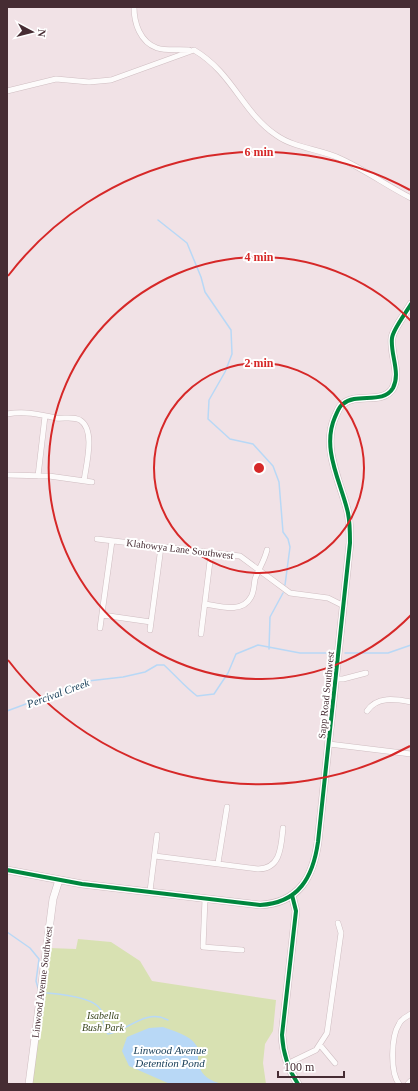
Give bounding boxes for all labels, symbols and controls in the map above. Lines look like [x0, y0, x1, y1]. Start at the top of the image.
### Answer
north arrow [12, 12, 52, 52]
text: N [35, 29, 48, 38]
text: 6 min [244, 145, 274, 159]
text: 4 min [244, 250, 274, 264]
text: 2 min [244, 356, 274, 370]
centre of rings [252, 461, 266, 475]
street label: Klahowya Lane Southwest [126, 537, 234, 561]
street label: Sapp Road Southwest [316, 651, 336, 739]
water label: Percival Creek [24, 676, 92, 710]
street label: Linwood Avenue Southwest [30, 925, 54, 1039]
park label: Isabella Bush Park [82, 1010, 125, 1033]
water label: Linwood Avenue Detention Pond [133, 1044, 207, 1069]
scale bar [278, 1053, 344, 1079]
text: 100 m [284, 1060, 315, 1074]

